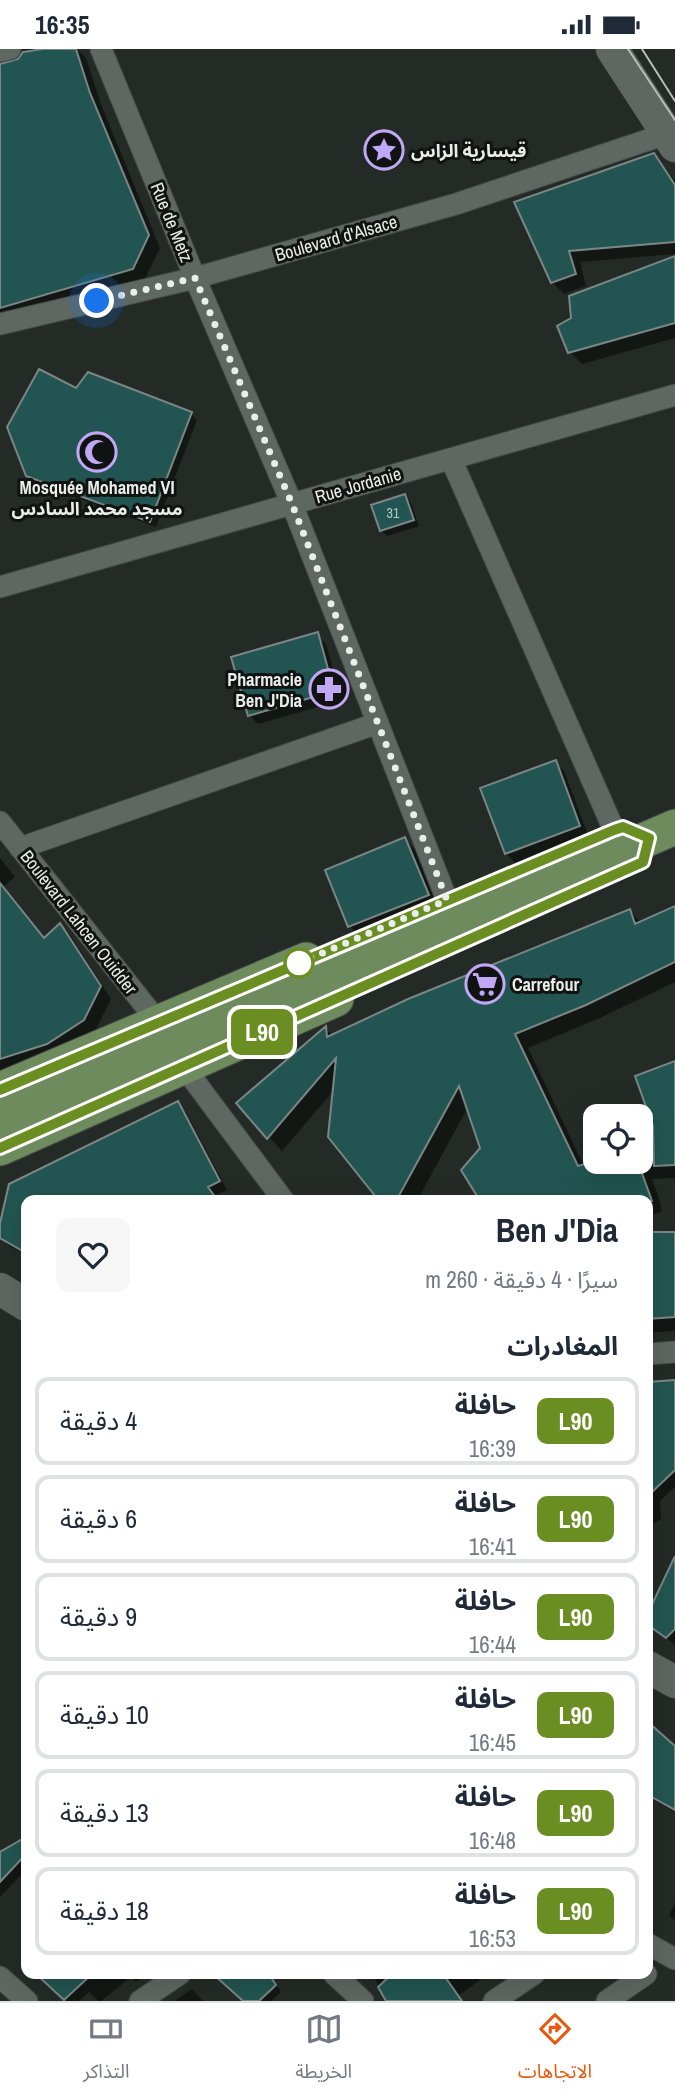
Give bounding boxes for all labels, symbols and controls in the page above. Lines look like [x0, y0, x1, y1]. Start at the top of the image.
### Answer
text: 16:35 [35, 7, 90, 42]
place icon: قيسارية الزاس [363, 129, 405, 171]
place label: قيسارية الزاس [411, 138, 526, 163]
street label: Rue de Metz [145, 179, 199, 265]
street label: Boulevard d'Alsace [272, 209, 400, 267]
your location [79, 283, 114, 318]
mosque icon: Mosquée Mohamed VI مسجد محمد السادس [76, 431, 118, 473]
street label: Rue Jordanie [312, 461, 404, 509]
place label: Mosquée Mohamed VI مسجد محمد السادس [11, 475, 183, 521]
house number: 31 [387, 504, 400, 522]
place label: Pharmacie Ben J'Dia [227, 667, 303, 713]
pharmacy icon: Pharmacie Ben J'Dia [308, 668, 350, 710]
street label: Boulevard Lahcen Ouidder [15, 845, 143, 999]
unlabelled marker [284, 948, 314, 978]
supermarket icon: Carrefour [464, 963, 506, 1005]
place label: Carrefour [512, 972, 580, 997]
line badge: L90 [222, 1009, 302, 1055]
text: L90 [245, 1016, 279, 1048]
map controls [583, 1104, 653, 1174]
button: locate [583, 1104, 653, 1174]
text: Ben J'Dia [496, 1208, 618, 1252]
button: heart [56, 1218, 130, 1292]
text: سيرًا · 4 دقيقة · 260 m [425, 1264, 618, 1295]
text: المغادرات [507, 1328, 618, 1363]
text: حافلة [455, 1387, 516, 1422]
text: 4 دقيقة [60, 1403, 137, 1438]
text: L90 [559, 1405, 592, 1437]
text: 16:39 [469, 1433, 516, 1464]
text: حافلة [455, 1485, 516, 1520]
text: 6 دقيقة [60, 1501, 137, 1536]
text: L90 [559, 1503, 592, 1535]
text: 16:41 [469, 1531, 516, 1562]
text: حافلة [455, 1583, 516, 1618]
text: 9 دقيقة [60, 1599, 137, 1634]
text: L90 [559, 1601, 592, 1633]
text: 16:44 [469, 1629, 516, 1660]
text: حافلة [455, 1681, 516, 1716]
text: 10 دقيقة [60, 1697, 149, 1732]
text: L90 [559, 1699, 592, 1731]
text: 16:45 [469, 1727, 516, 1758]
text: حافلة [455, 1779, 516, 1814]
text: 13 دقيقة [60, 1795, 149, 1830]
text: L90 [559, 1797, 592, 1829]
text: 16:48 [469, 1825, 516, 1856]
text: حافلة [455, 1877, 516, 1912]
text: 18 دقيقة [60, 1893, 149, 1928]
text: L90 [559, 1895, 592, 1927]
text: 16:53 [469, 1923, 516, 1954]
tab: التذاكر [83, 2010, 129, 2092]
tab: الخريطة [295, 2010, 352, 2092]
tab: الاتجاهات [518, 2010, 592, 2092]

